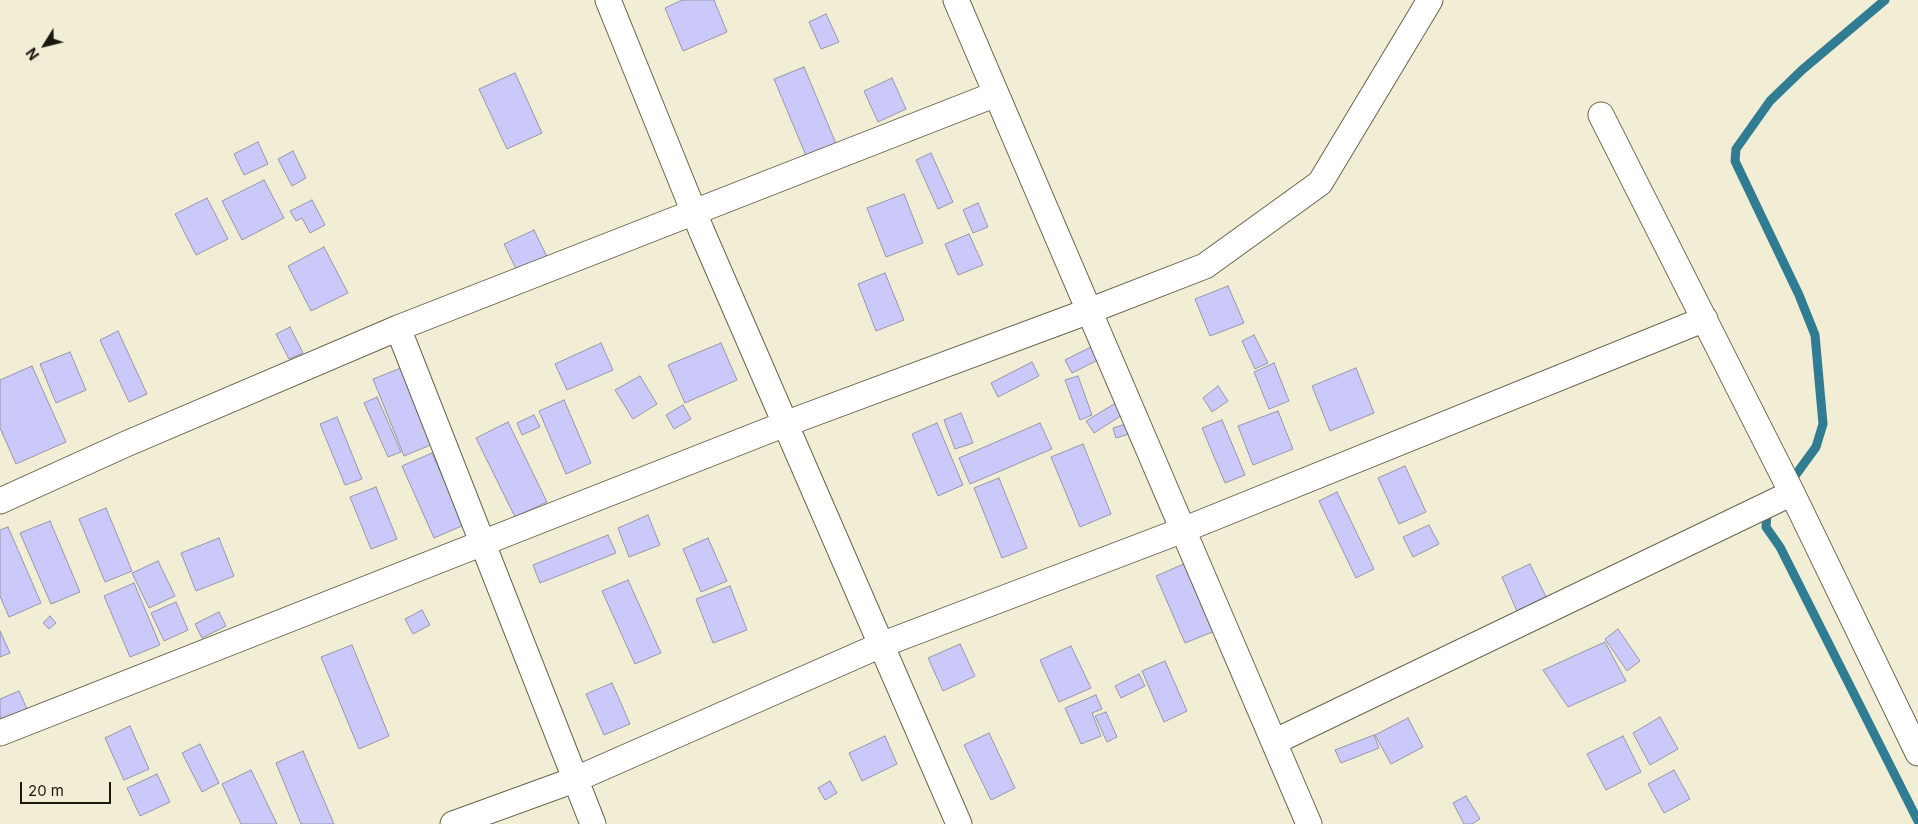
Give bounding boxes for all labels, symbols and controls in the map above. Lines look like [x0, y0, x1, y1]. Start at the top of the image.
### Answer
north arrow [20, 20, 70, 70]
text: N [22, 45, 42, 63]
scale bar [22, 772, 114, 804]
text: 20 m [28, 781, 64, 800]

